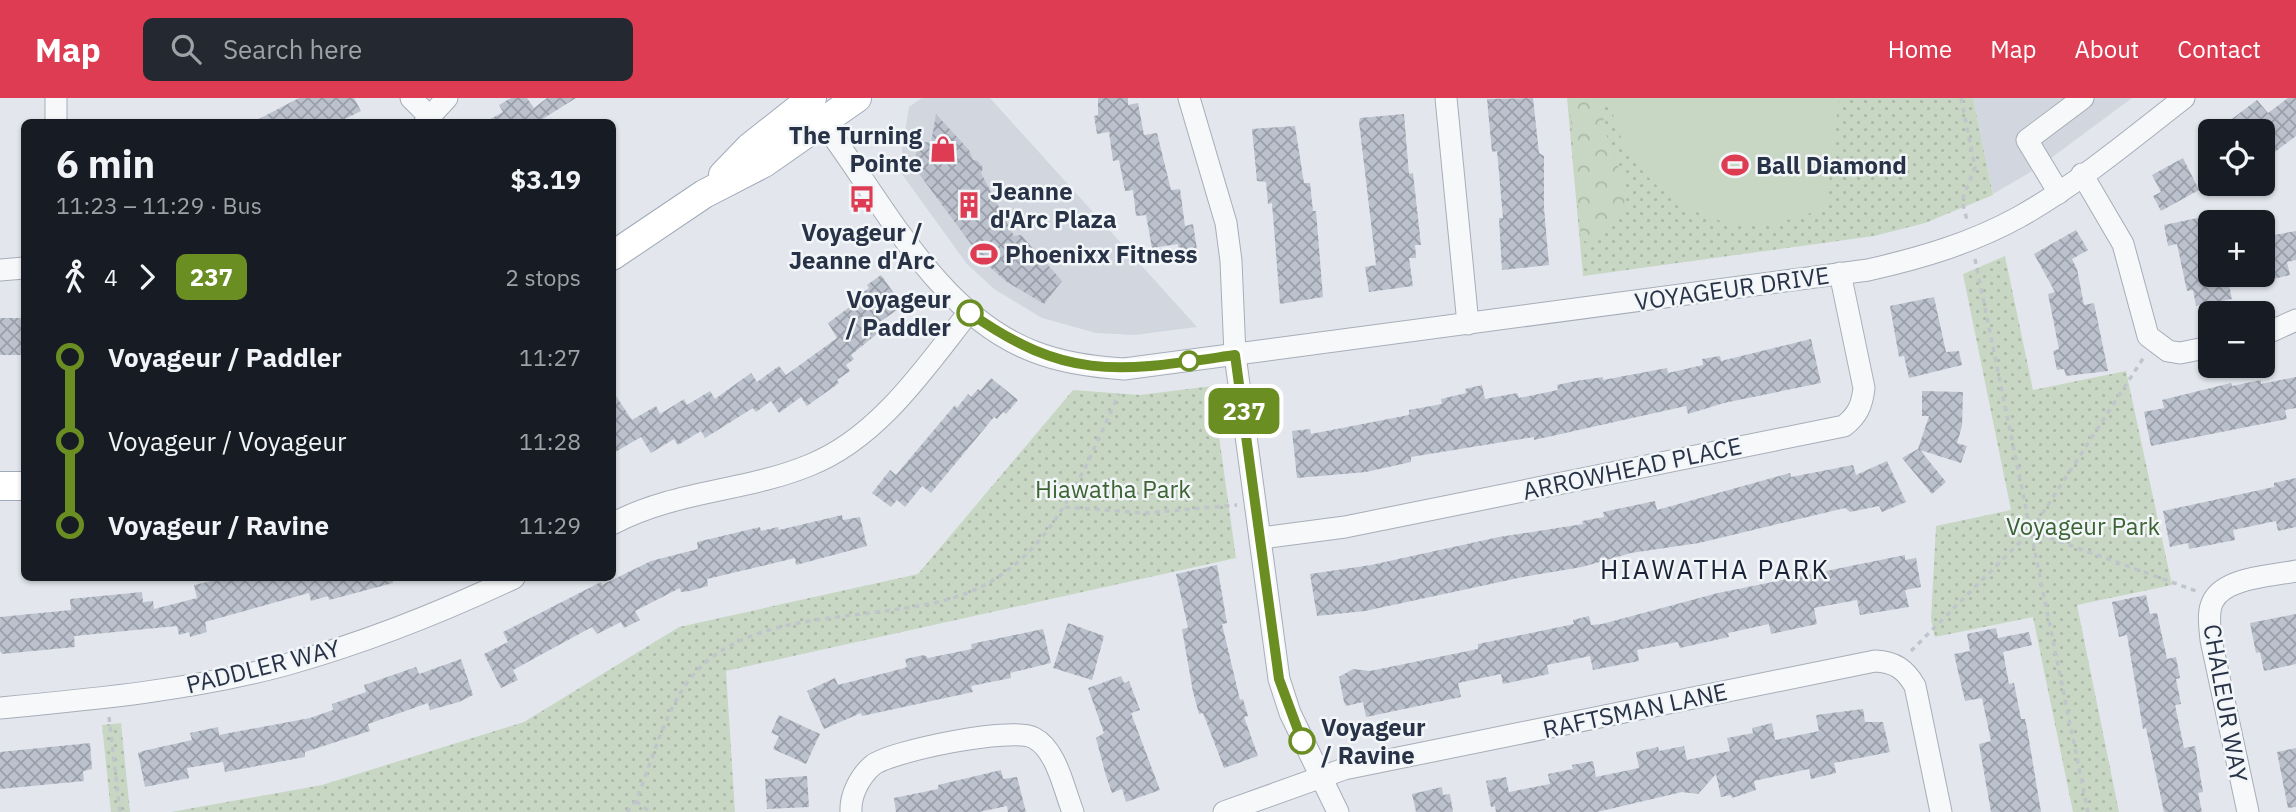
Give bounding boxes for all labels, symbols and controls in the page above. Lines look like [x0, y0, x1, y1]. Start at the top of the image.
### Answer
search box [143, 18, 633, 81]
text: Map [35, 28, 101, 71]
icon: search [167, 30, 205, 68]
text: Search here [223, 32, 362, 66]
text: Home [1888, 33, 1952, 65]
text: Map [1990, 33, 2036, 65]
text: About [2074, 33, 2139, 65]
text: Contact [2177, 33, 2261, 65]
place label: The Turning Pointe [789, 119, 923, 179]
map controls [2198, 119, 2275, 378]
button: locate [2198, 119, 2275, 196]
shop icon: The Turning Pointe [928, 134, 958, 164]
text: 6 min [56, 139, 155, 188]
place label: Ball Diamond [1756, 149, 1907, 181]
sports icon: Ball Diamond [1720, 150, 1750, 180]
text: $3.19 [511, 162, 581, 196]
place label: Jeanne d'Arc Plaza [990, 175, 1117, 235]
bus stop icon: Voyageur / Jeanne d'Arc [847, 184, 877, 214]
text: 11:23 – 11:29 · Bus [56, 190, 262, 220]
building icon: Jeanne d'Arc Plaza [954, 190, 984, 220]
button: + [2198, 210, 2275, 287]
place label: Voyageur / Jeanne d'Arc [789, 216, 935, 276]
place label: Phoenixx Fitness [1005, 238, 1198, 270]
sports icon: Phoenixx Fitness [969, 239, 999, 269]
icon: walk [56, 258, 94, 296]
icon: forward [128, 258, 166, 296]
street label: VOYAGEUR DRIVE [1633, 259, 1831, 317]
text: 237 [190, 261, 233, 293]
text: 4 [104, 262, 118, 292]
text: 2 stops [505, 262, 581, 292]
place label: Voyageur / Paddler [846, 283, 951, 343]
marker: Voyageur / Paddler [957, 300, 983, 326]
button: − [2198, 301, 2275, 378]
text: Voyageur / Paddler [108, 340, 342, 374]
text: 11:27 [519, 342, 581, 372]
unlabelled marker [1179, 351, 1199, 371]
line badge: 237 [1204, 388, 1284, 434]
text: 237 [1222, 395, 1266, 427]
text: Voyageur / Voyageur [108, 424, 347, 458]
text: 11:28 [519, 426, 581, 456]
street label: ARROWHEAD PLACE [1519, 429, 1745, 507]
park label: Hiawatha Park [1035, 473, 1191, 505]
text: Voyageur / Ravine [108, 508, 329, 542]
text: 11:29 [519, 510, 581, 540]
park label: Voyageur Park [2006, 510, 2160, 542]
district label: HIAWATHA PARK [1600, 552, 1830, 586]
street label: CHALEUR WAY [2196, 621, 2256, 785]
street label: PADDLER WAY [183, 631, 343, 701]
street label: RAFTSMAN LANE [1540, 675, 1730, 745]
place label: Voyageur / Ravine [1321, 711, 1426, 771]
marker: Voyageur / Ravine [1289, 728, 1315, 754]

